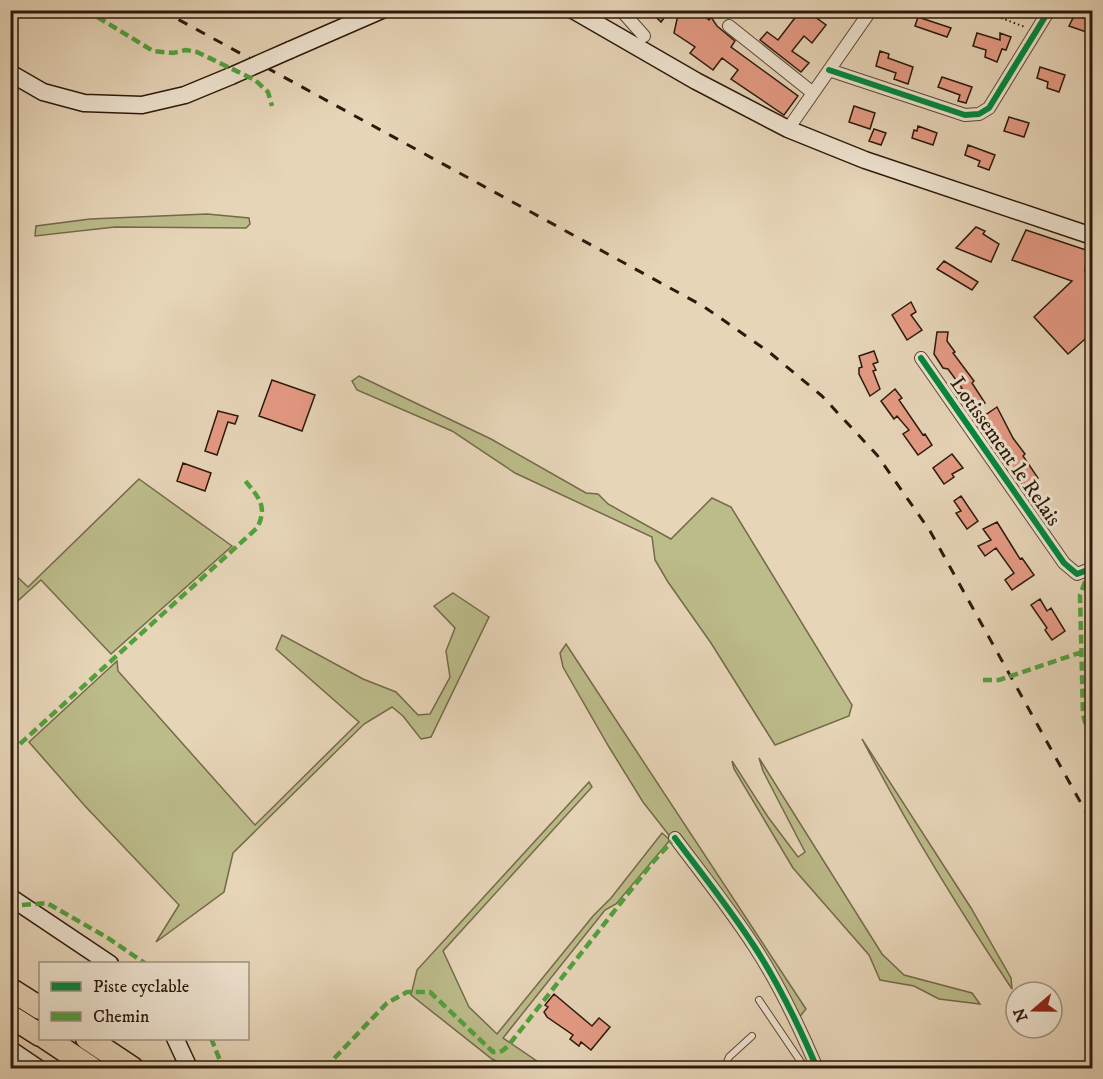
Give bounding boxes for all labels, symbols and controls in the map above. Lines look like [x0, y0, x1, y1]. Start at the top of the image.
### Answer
street label: Lotissement le Relais [944, 372, 1066, 531]
legend [39, 962, 249, 1040]
text: Piste cyclable [93, 976, 189, 998]
north arrow [1004, 980, 1064, 1040]
text: N [1009, 1005, 1032, 1024]
text: Chemin [93, 1006, 150, 1028]

